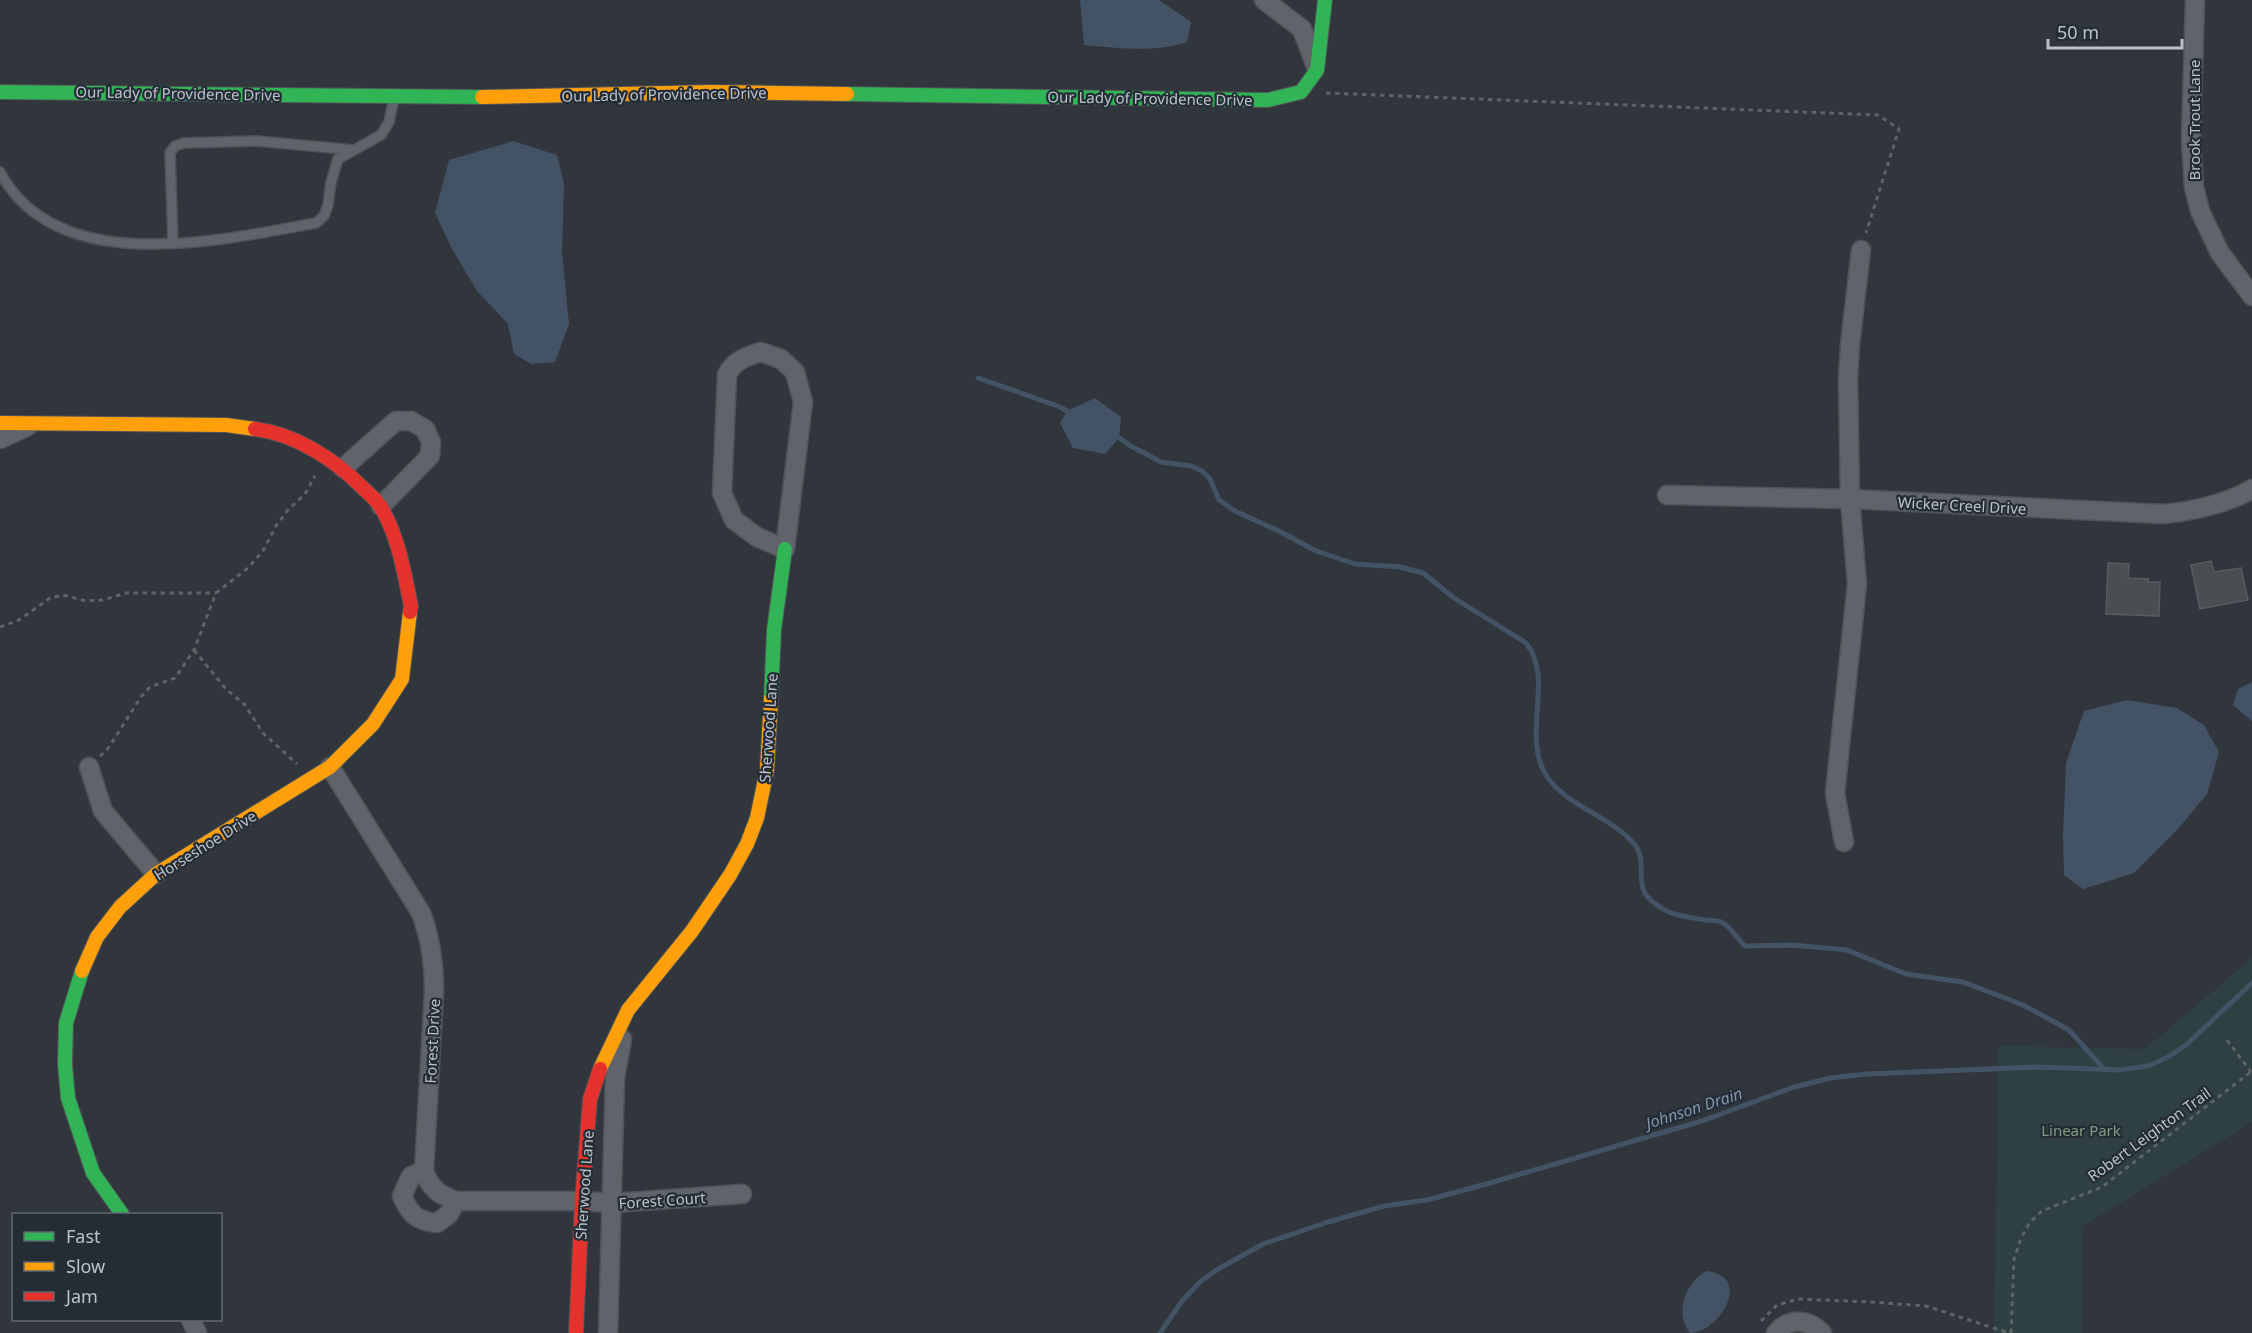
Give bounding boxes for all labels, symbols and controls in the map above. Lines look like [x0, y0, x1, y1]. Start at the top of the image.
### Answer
scale bar [2048, 12, 2182, 50]
text: 50 m [2057, 20, 2099, 44]
street label: Brook Trout Lane [2184, 60, 2204, 180]
street label: Our Lady of Providence Drive [75, 81, 281, 105]
street label: Our Lady of Providence Drive [561, 82, 767, 106]
street label: Our Lady of Providence Drive [1047, 86, 1253, 110]
street label: Wicker Creel Drive [1897, 492, 2027, 518]
street label: Sherwood Lane [754, 673, 782, 783]
street label: Horseshoe Drive [150, 806, 260, 884]
street label: Forest Drive [420, 998, 444, 1084]
water label: Johnson Drain [1640, 1082, 1745, 1135]
street label: Robert Leighton Trail [2083, 1083, 2215, 1185]
park label: Linear Park [2041, 1120, 2121, 1140]
street label: Sherwood Lane [570, 1130, 598, 1240]
street label: Forest Court [618, 1187, 707, 1213]
legend [12, 1213, 222, 1321]
text: Fast [66, 1224, 101, 1248]
text: Slow [66, 1254, 105, 1278]
text: Jam [64, 1284, 98, 1308]

